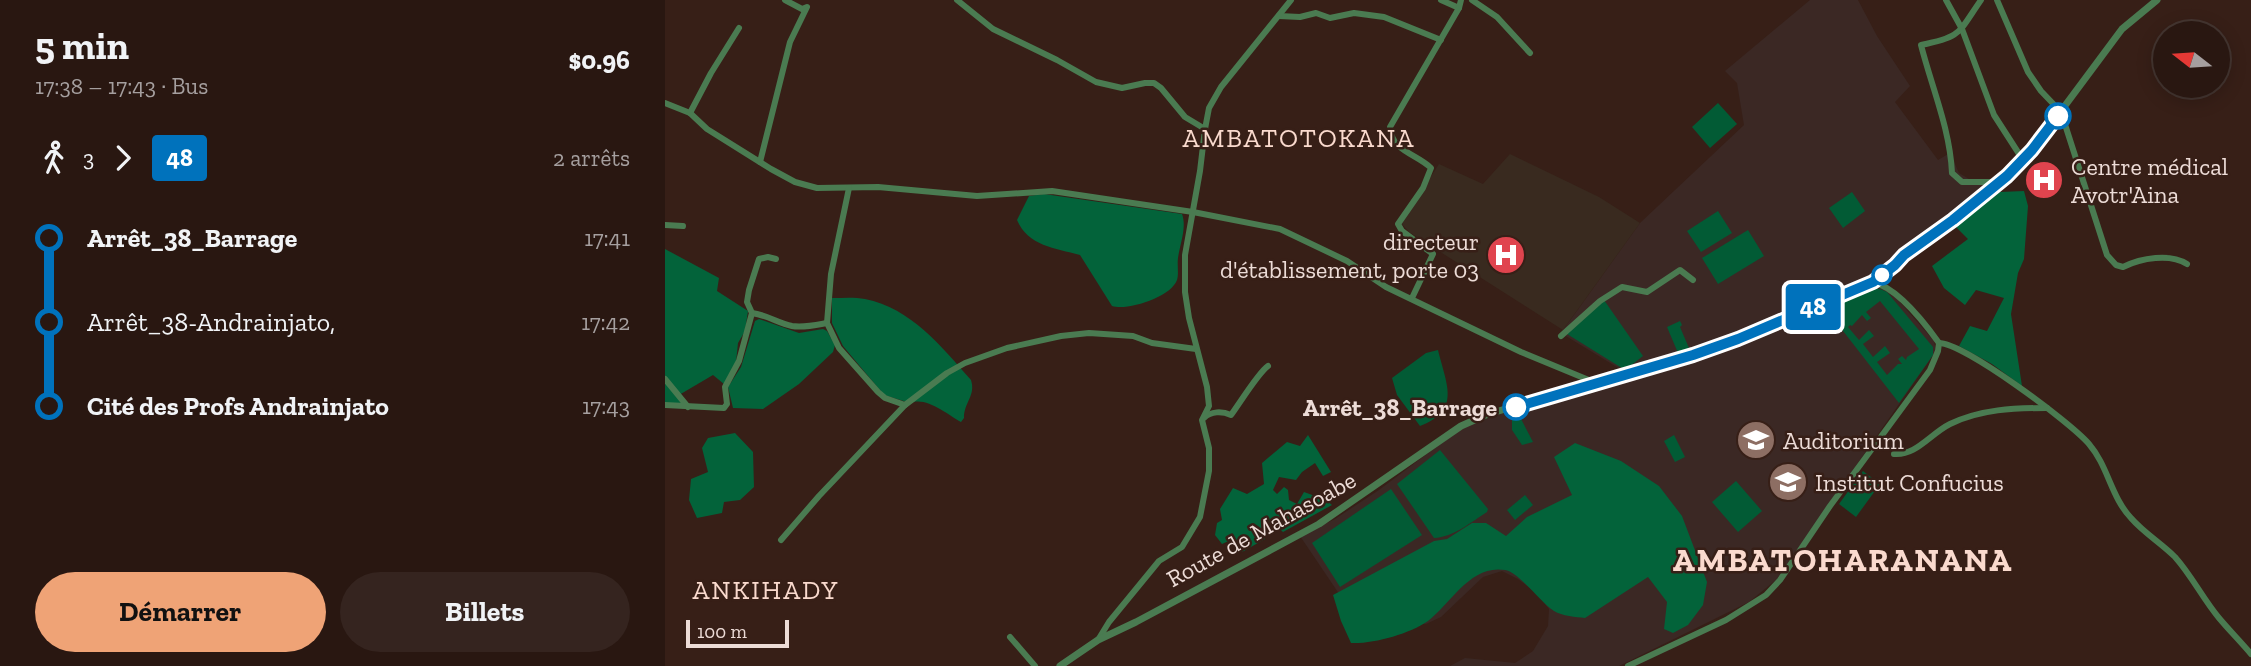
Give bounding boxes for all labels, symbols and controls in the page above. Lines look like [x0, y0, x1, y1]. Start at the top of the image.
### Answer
north arrow [2153, 21, 2229, 98]
map controls [2153, 21, 2230, 98]
text: 5 min [35, 23, 129, 69]
text: $0.96 [568, 44, 630, 76]
text: 17:38 – 17:43 · Bus [35, 72, 208, 100]
unlabelled marker [2045, 103, 2071, 129]
district label: AMBATOTOKANA [1183, 122, 1415, 154]
icon: walk [35, 139, 73, 177]
icon: forward [104, 139, 142, 177]
text: 48 [166, 143, 193, 172]
text: 3 [83, 144, 94, 172]
text: 2 arrêts [553, 144, 630, 172]
place label: Centre médical Avotr'Aina [2071, 152, 2228, 209]
hospital icon: Centre médical Avotr'Aina [2023, 159, 2065, 201]
text: Arrêt_38_Barrage [87, 222, 297, 254]
text: 17:41 [584, 224, 630, 252]
place label: directeur d'établissement, porte 03 [1220, 227, 1479, 284]
hospital icon: directeur d'établissement, porte 03 [1485, 234, 1527, 276]
unlabelled marker [1872, 265, 1892, 285]
line badge: 48 [1781, 284, 1845, 330]
text: 48 [1800, 292, 1826, 321]
text: Arrêt_38-Andrainjato, [87, 306, 335, 338]
text: 17:42 [581, 308, 630, 336]
text: Cité des Profs Andrainjato [87, 390, 389, 422]
text: 17:43 [582, 392, 630, 420]
place label: Arrêt_38_Barrage [1303, 393, 1497, 422]
marker: Arrêt_38_Barrage [1503, 394, 1529, 420]
school or university icon: Auditorium [1735, 419, 1777, 461]
place label: Auditorium [1783, 426, 1904, 455]
school or university icon: Institut Confucius [1767, 461, 1809, 503]
street label: Route de Mahasoabe [1161, 465, 1361, 593]
place label: Institut Confucius [1815, 468, 2004, 497]
district label: AMBATOHARANANA [1673, 541, 2013, 579]
button: Démarrer [35, 572, 326, 652]
button: Billets [340, 572, 630, 652]
district label: ANKIHADY [692, 574, 840, 606]
scale bar [686, 617, 789, 649]
text: 100 m [697, 620, 747, 643]

